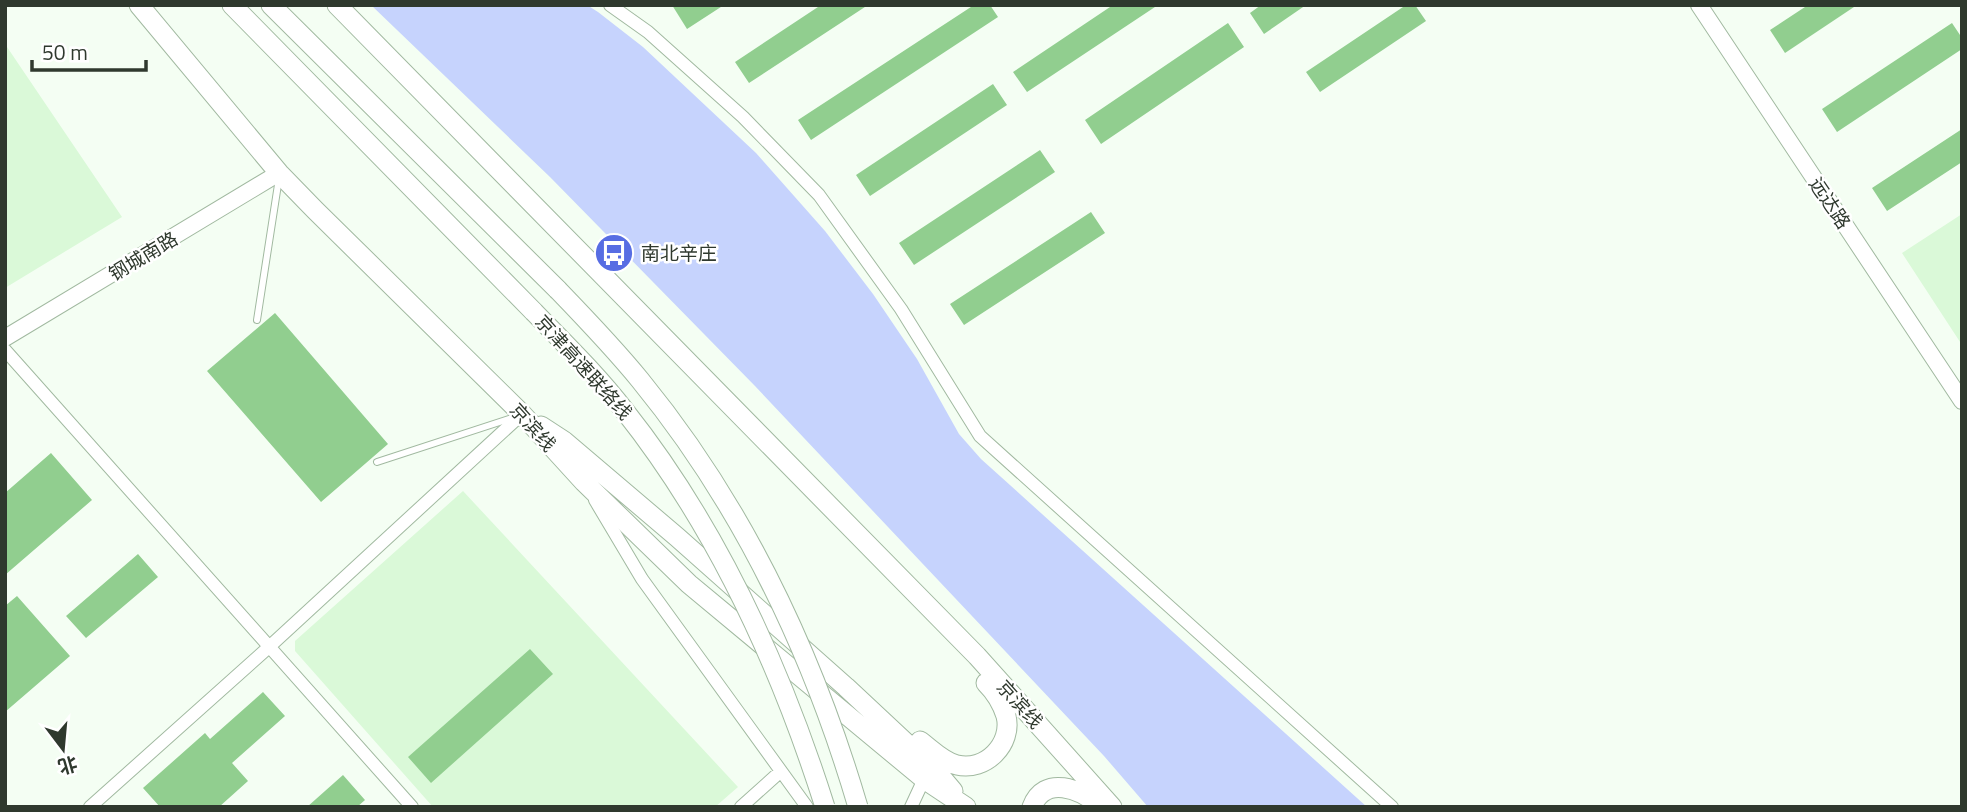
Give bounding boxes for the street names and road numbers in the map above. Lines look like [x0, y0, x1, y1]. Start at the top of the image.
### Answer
street label: 远达路 [1802, 171, 1858, 234]
street label: 钢城南路 [103, 224, 183, 288]
street label: 京津高速联络线 [529, 308, 640, 426]
street label: 京滨线 [504, 396, 563, 458]
street label: 京滨线 [991, 673, 1050, 735]

